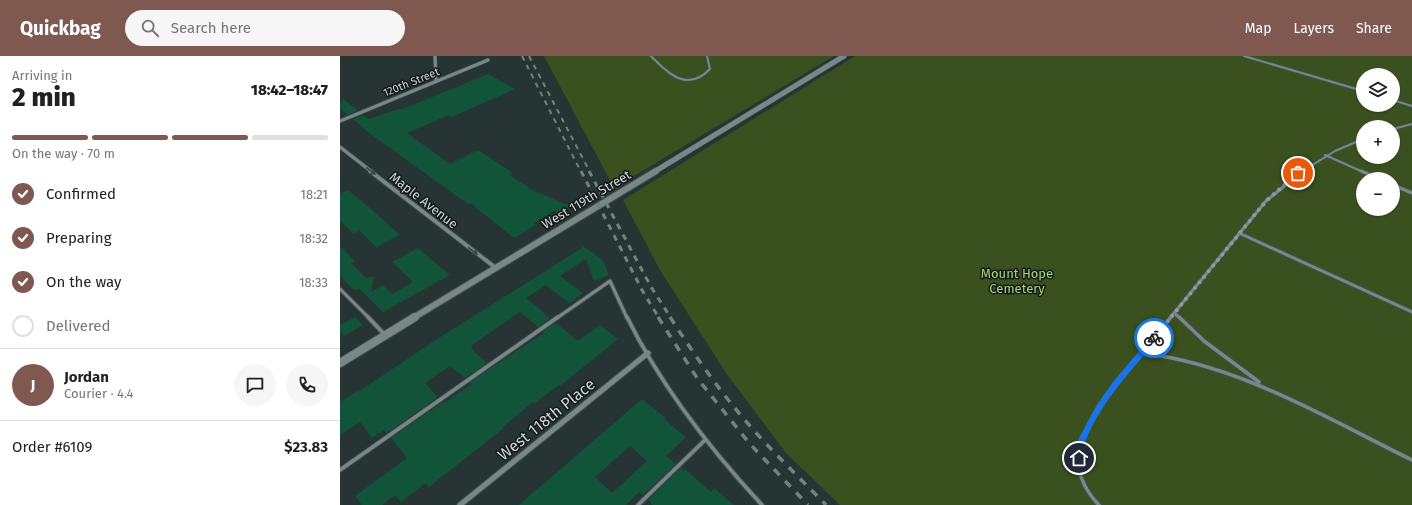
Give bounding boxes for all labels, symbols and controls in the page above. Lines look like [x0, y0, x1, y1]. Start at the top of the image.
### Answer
search box [125, 10, 405, 46]
text: Quickbag [20, 17, 101, 40]
icon: search [139, 17, 161, 39]
text: Search here [171, 19, 251, 37]
text: Map [1245, 20, 1271, 37]
text: Layers [1293, 20, 1334, 37]
text: Share [1356, 20, 1392, 37]
street label: 120th Street [381, 65, 441, 100]
text: Arriving in [12, 68, 72, 83]
map controls [1356, 68, 1400, 216]
button: layers [1356, 68, 1400, 112]
text: 18:42–18:47 [251, 81, 328, 99]
text: 2 min [12, 82, 76, 113]
button: + [1356, 120, 1400, 164]
text: On the way · 70 m [12, 146, 115, 161]
pin [1281, 156, 1315, 190]
icon: bag [1287, 162, 1309, 184]
one-way arrow [365, 167, 376, 175]
street label: West 119th Street [539, 167, 634, 232]
street label: Maple Avenue [387, 169, 461, 232]
button: − [1356, 172, 1400, 216]
icon: check [12, 183, 34, 205]
text: Confirmed [46, 185, 116, 203]
text: 18:21 [300, 187, 328, 202]
icon: check [12, 227, 34, 249]
text: Preparing [46, 229, 111, 247]
text: 18:32 [299, 231, 328, 246]
one-way arrow [468, 246, 479, 255]
park label: Mount Hope Cemetery [981, 266, 1053, 296]
icon: check [12, 271, 34, 293]
text: On the way [46, 273, 121, 291]
text: 18:33 [299, 275, 328, 290]
text: Delivered [46, 317, 110, 335]
courier [1134, 318, 1174, 358]
icon: bike [1143, 327, 1165, 349]
button: chat [234, 364, 276, 406]
button: phone [286, 364, 328, 406]
text: Jordan [64, 368, 109, 386]
street label: West 118th Place [494, 374, 599, 464]
text: J [31, 376, 35, 394]
text: Courier · 4.4 [64, 386, 134, 401]
text: Order #6109 [12, 438, 92, 456]
text: $23.83 [284, 438, 328, 456]
pin [1062, 441, 1096, 475]
icon: home [1068, 447, 1090, 469]

